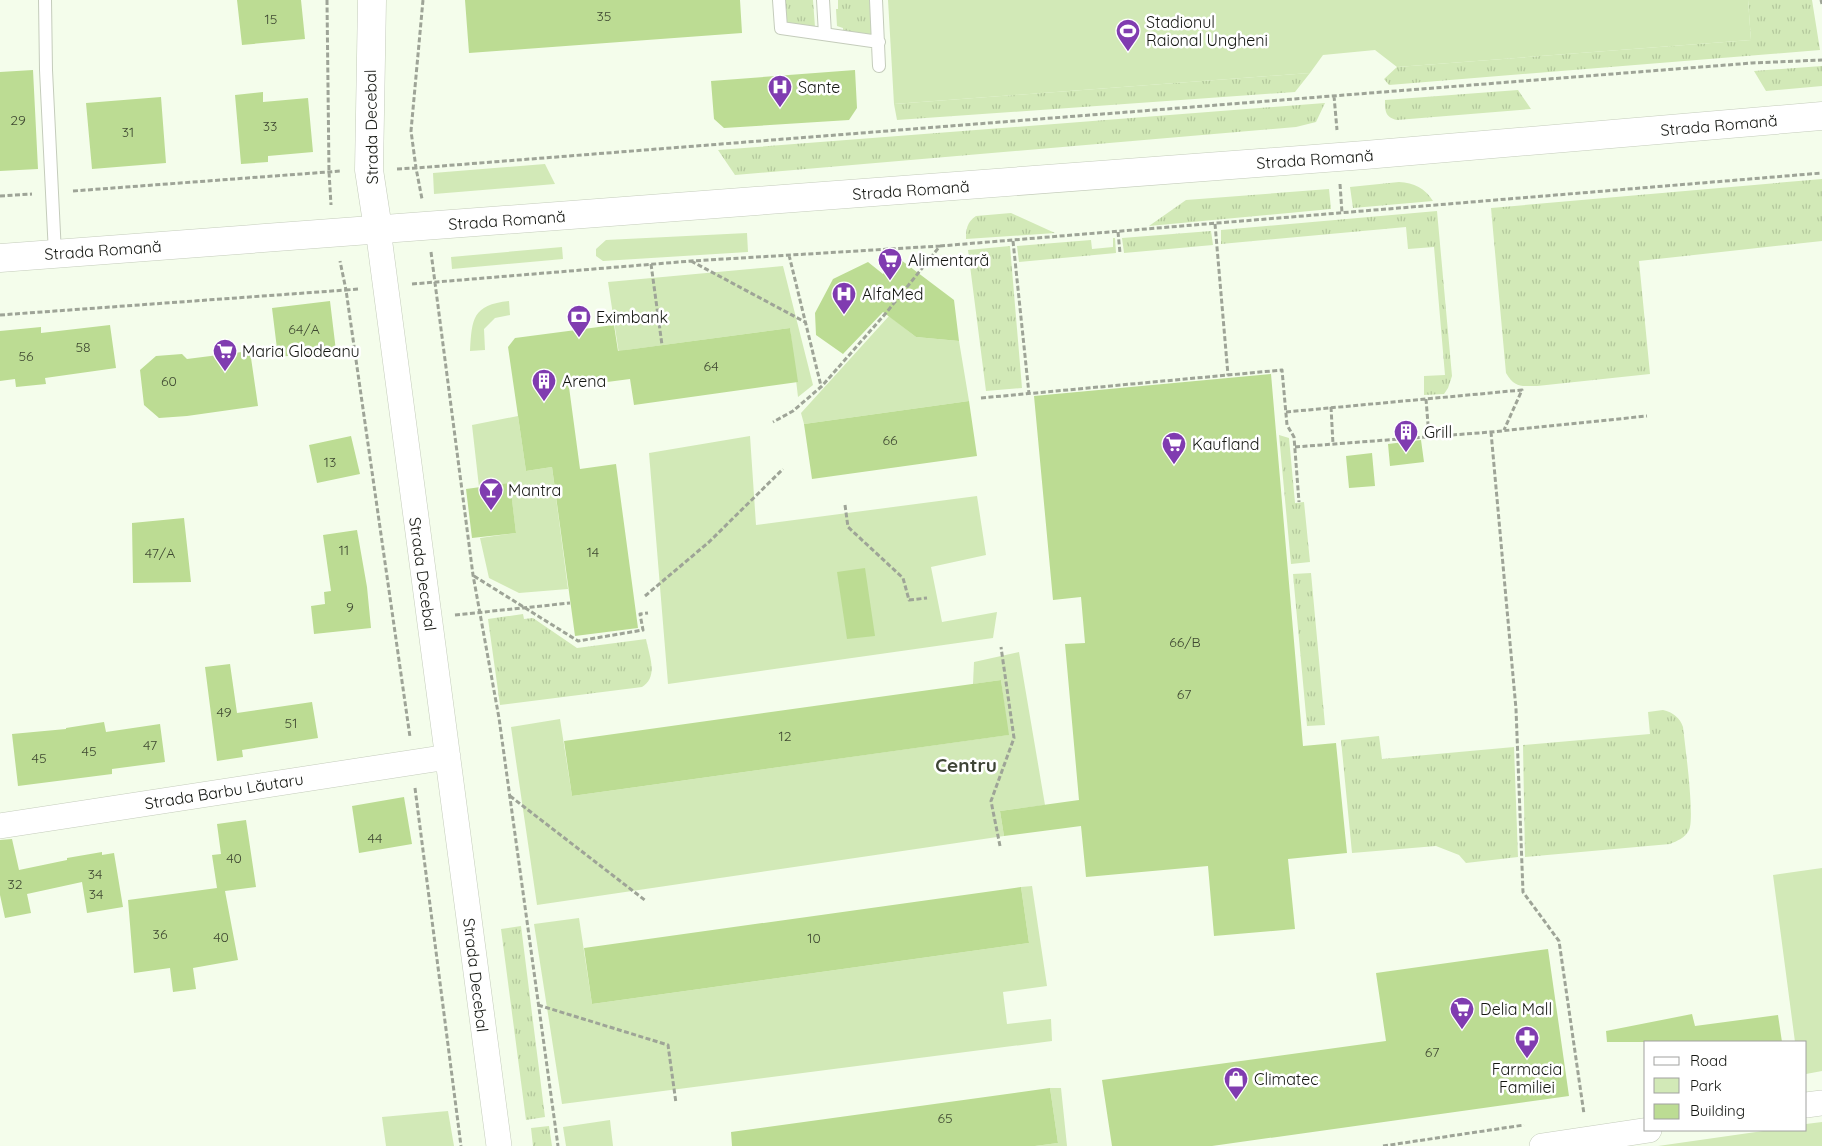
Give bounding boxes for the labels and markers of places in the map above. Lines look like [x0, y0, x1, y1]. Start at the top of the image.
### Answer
place label: Stadionul Raional Ungheni [1146, 12, 1268, 50]
sports icon: Stadionul Raional Ungheni [1115, 18, 1141, 52]
hospital icon: Sante [767, 74, 793, 108]
place label: Sante [798, 77, 840, 97]
supermarket icon: Alimentară [877, 247, 903, 281]
place label: Alimentară [908, 250, 989, 270]
hospital icon: AlfaMed [831, 281, 857, 315]
place label: AlfaMed [862, 284, 923, 304]
bank icon: Eximbank [566, 304, 592, 338]
place label: Eximbank [596, 307, 668, 327]
supermarket icon: Maria Glodeanu [212, 338, 238, 372]
place label: Maria Glodeanu [242, 341, 360, 361]
building icon: Arena [531, 368, 557, 402]
place label: Arena [562, 371, 606, 391]
building icon: Grill [1393, 419, 1419, 453]
place label: Grill [1424, 422, 1452, 442]
supermarket icon: Kaufland [1161, 431, 1187, 465]
place label: Kaufland [1192, 434, 1260, 454]
bar icon: Mantra [478, 477, 504, 511]
place label: Mantra [508, 480, 561, 500]
supermarket icon: Delia Mall [1449, 996, 1475, 1030]
place label: Delia Mall [1480, 999, 1552, 1019]
pharmacy icon: Farmacia Familiei [1514, 1025, 1540, 1059]
place label: Farmacia Familiei [1492, 1059, 1562, 1097]
shop icon: Climatec [1223, 1066, 1249, 1100]
place label: Climatec [1254, 1069, 1319, 1089]

